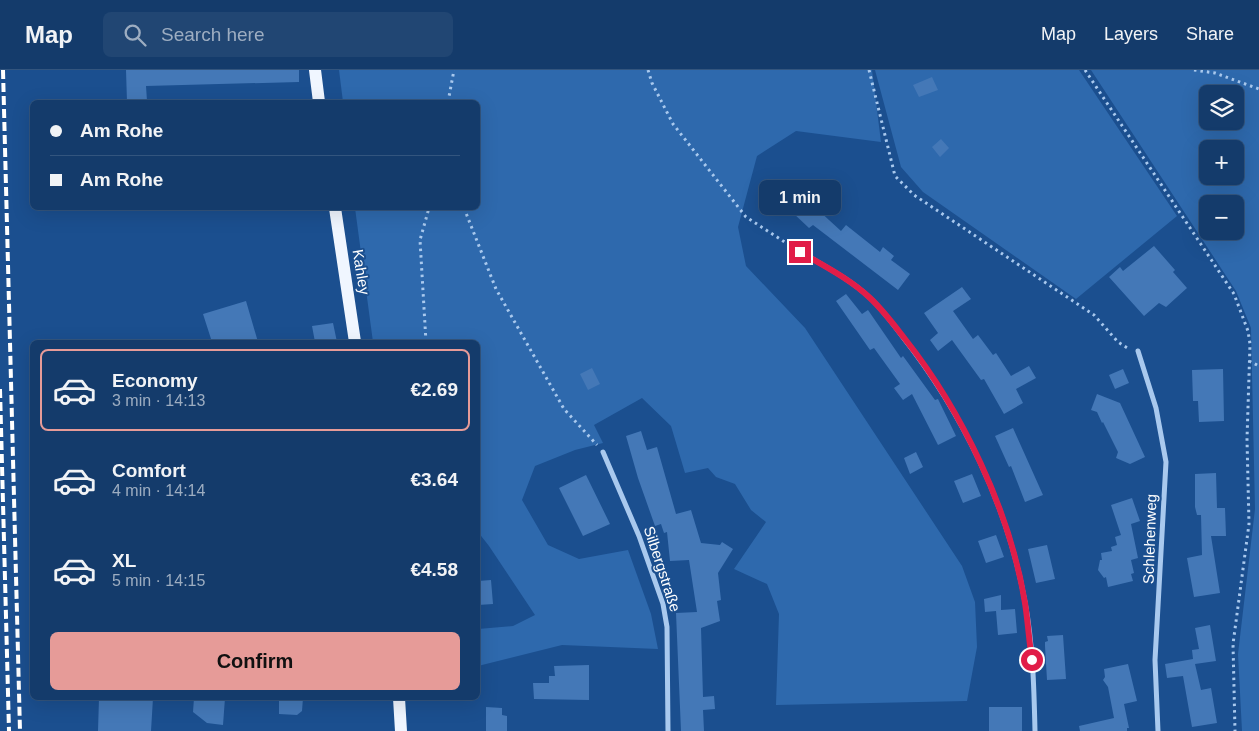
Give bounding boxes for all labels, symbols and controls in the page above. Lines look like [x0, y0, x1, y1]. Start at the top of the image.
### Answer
search box [103, 12, 453, 57]
text: Map [25, 21, 73, 48]
icon: search [121, 21, 149, 49]
text: Search here [161, 24, 265, 45]
text: Map [1041, 24, 1076, 44]
text: Layers [1104, 24, 1158, 44]
text: Share [1186, 24, 1234, 44]
map controls [1199, 85, 1244, 240]
button: layers [1199, 85, 1244, 130]
text: Am Rohe [80, 120, 163, 141]
button: + [1199, 140, 1244, 185]
text: Am Rohe [80, 169, 163, 190]
callout: 1 min [759, 180, 841, 214]
text: 1 min [779, 189, 821, 206]
button: − [1199, 195, 1244, 240]
route end [789, 241, 811, 263]
street label: Kahley [350, 248, 374, 296]
icon: car [52, 368, 97, 413]
text: Economy [112, 370, 198, 391]
text: €2.69 [410, 379, 458, 400]
text: 3 min · 14:13 [112, 392, 205, 409]
icon: car [52, 458, 97, 503]
text: Comfort [112, 460, 186, 481]
text: €3.64 [410, 469, 458, 490]
text: 4 min · 14:14 [112, 482, 205, 499]
street label: Schlehenweg [1139, 494, 1160, 584]
street label: Silbergstraße [641, 524, 684, 614]
icon: car [52, 548, 97, 593]
text: XL [112, 550, 136, 571]
text: €4.58 [410, 559, 458, 580]
text: 5 min · 14:15 [112, 572, 205, 589]
button: Confirm [50, 632, 460, 690]
route start [1021, 649, 1043, 671]

